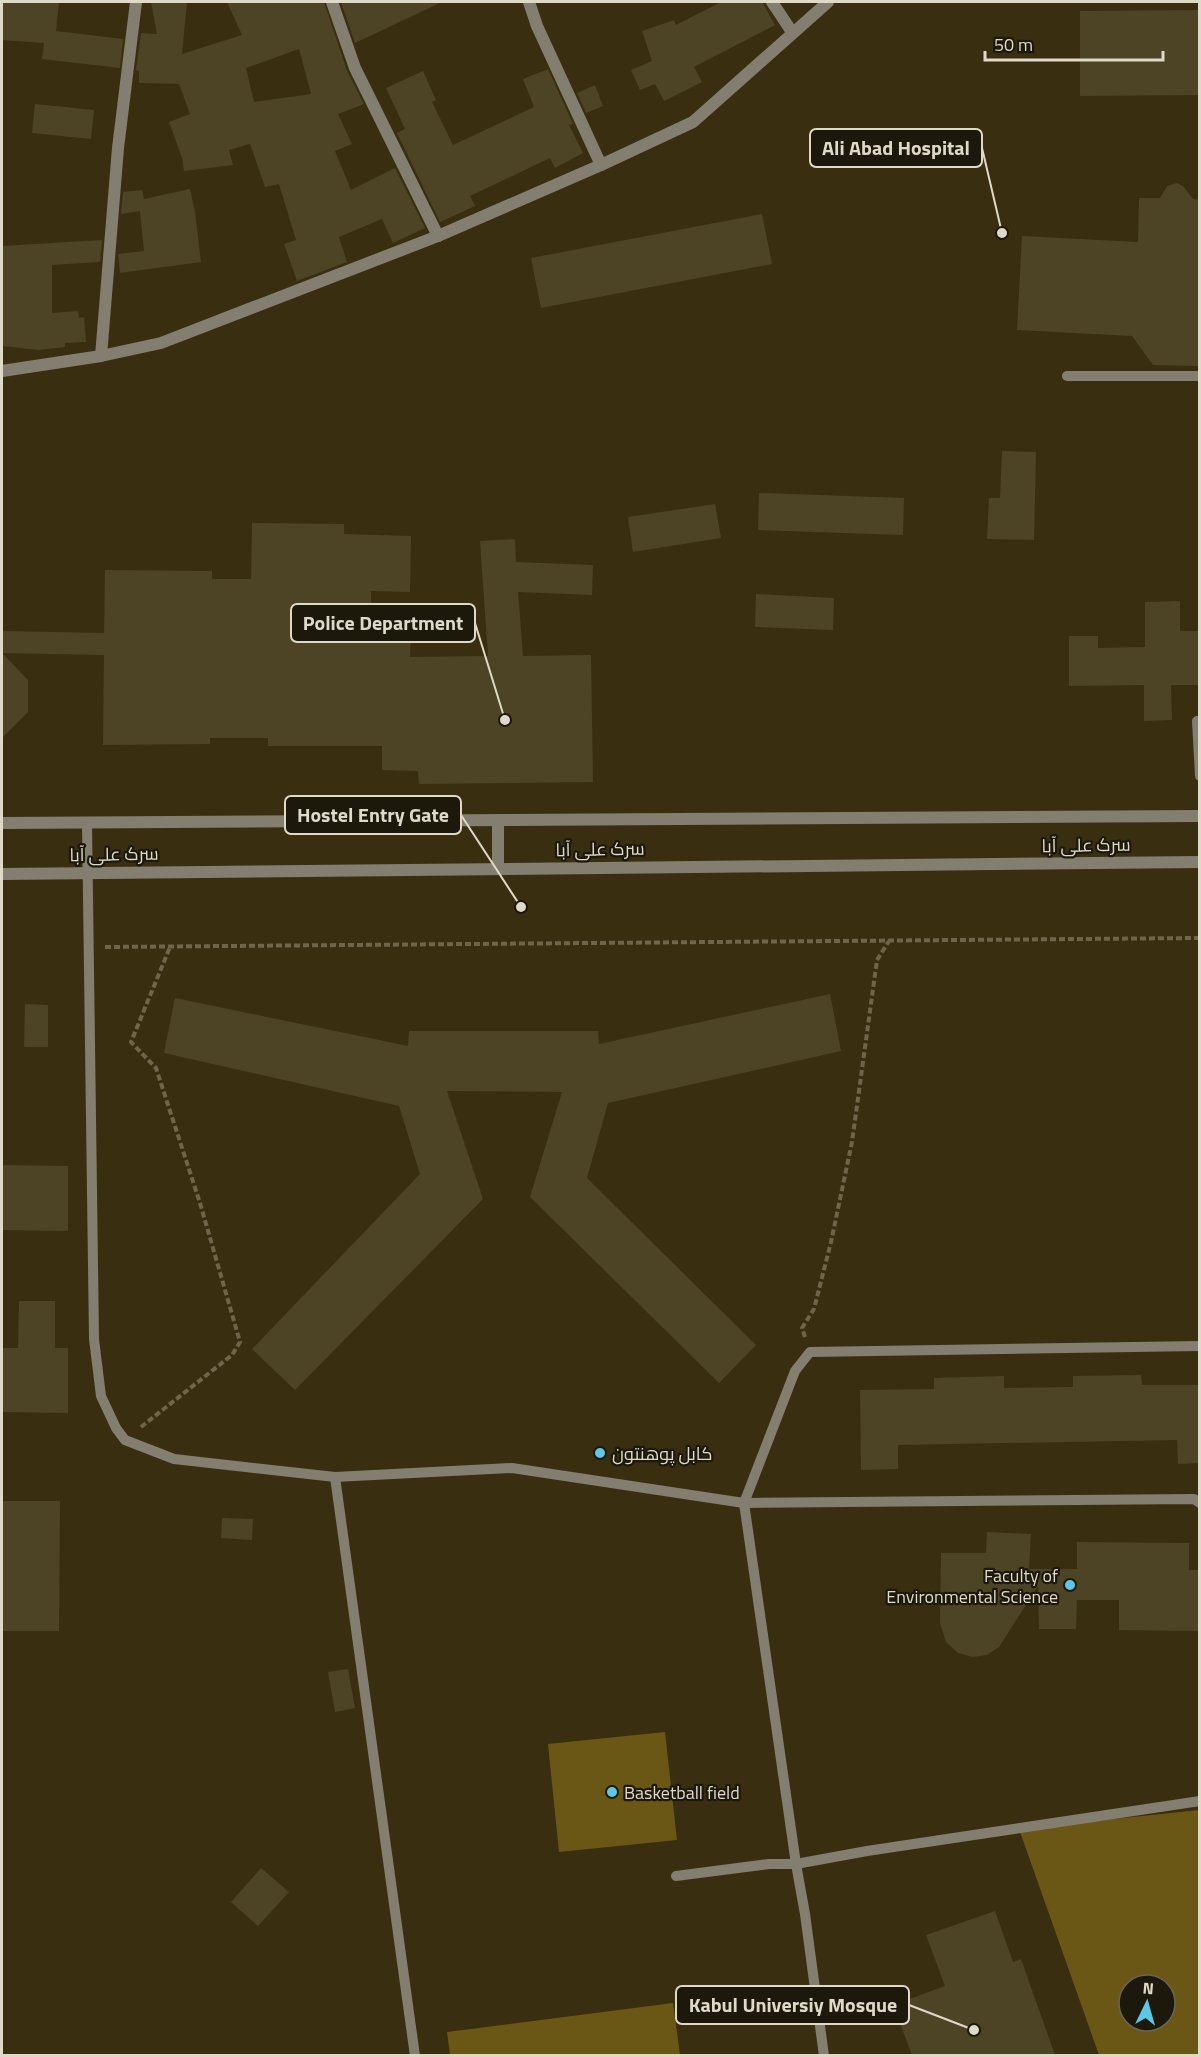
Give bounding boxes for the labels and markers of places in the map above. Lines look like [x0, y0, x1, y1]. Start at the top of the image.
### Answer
callout: Ali Abad Hospital [810, 129, 982, 167]
callout: Police Department [291, 604, 475, 642]
callout: Hostel Entry Gate [285, 796, 461, 834]
place label: کابل پوهنتون [612, 1440, 712, 1467]
marker: کابل پوهنتون [593, 1446, 607, 1460]
place label: Faculty of Environmental Science [886, 1562, 1058, 1610]
marker: Faculty of Environmental Science [1063, 1578, 1077, 1592]
place label: Basketball field [624, 1779, 740, 1806]
marker: Basketball field [605, 1785, 619, 1799]
callout: Kabul Universiy Mosque [676, 1986, 909, 2024]

